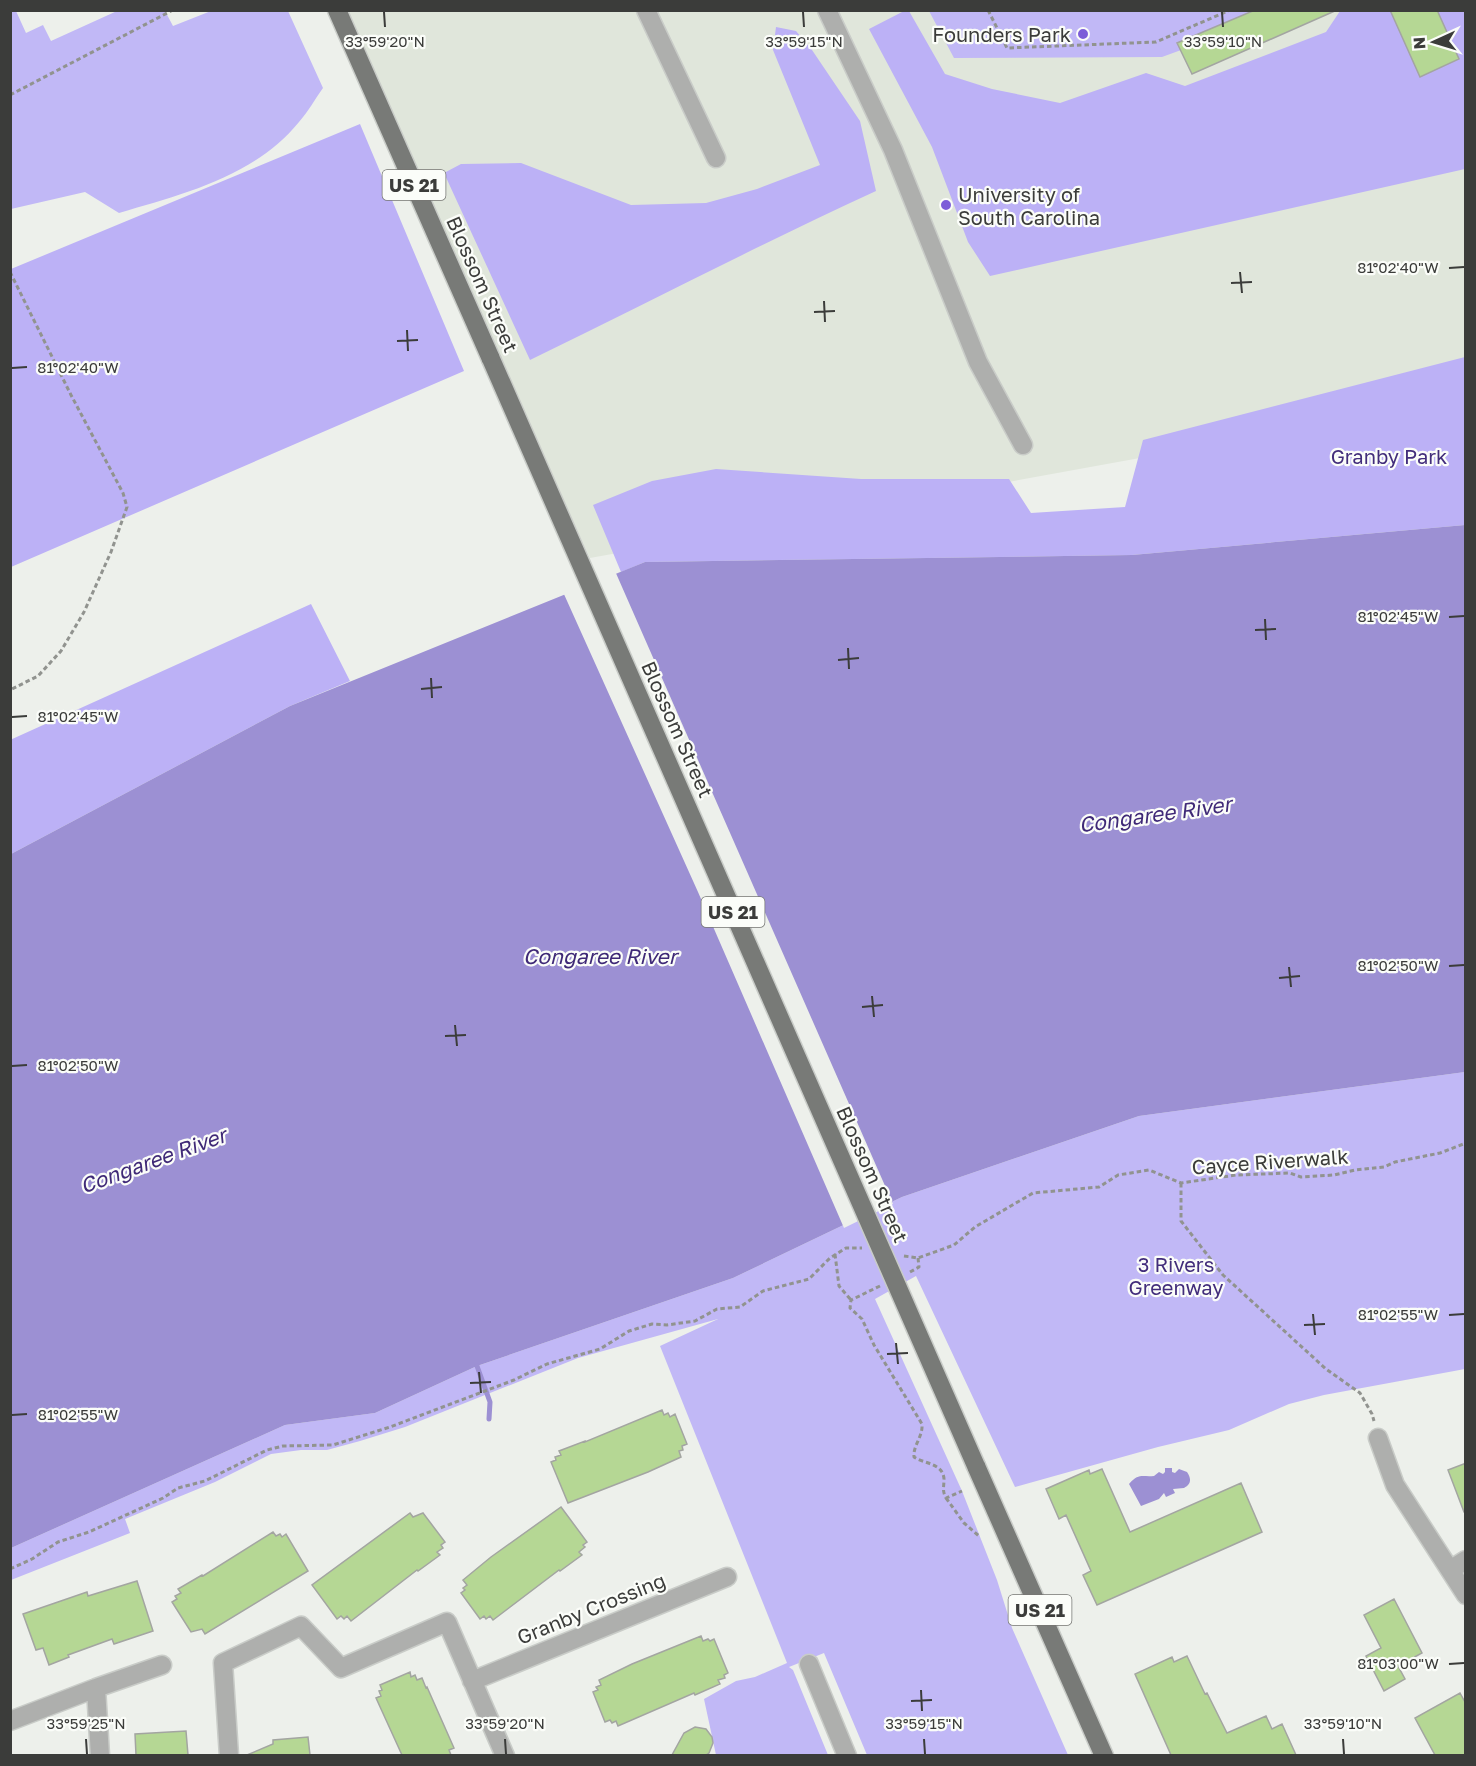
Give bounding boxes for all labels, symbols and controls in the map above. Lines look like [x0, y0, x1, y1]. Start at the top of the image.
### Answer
north arrow [1404, 12, 1464, 72]
place label: Founders Park [932, 22, 1071, 46]
marker: Founders Park [1076, 27, 1090, 41]
text: 33°59'20"N [345, 32, 425, 50]
text: 33°59'15"N [765, 32, 843, 50]
text: 33°59'10"N [1184, 32, 1262, 50]
text: N [1409, 36, 1429, 50]
road number: US 21 [382, 170, 446, 200]
place label: University of South Carolina [958, 182, 1100, 229]
marker: University of South Carolina [939, 198, 953, 212]
street label: Blossom Street [442, 212, 524, 356]
text: 81°02'40"W [1357, 258, 1439, 276]
text: 81°02'40"W [37, 358, 119, 376]
park label: Granby Park [1331, 444, 1447, 468]
text: 81°02'45"W [1358, 607, 1438, 625]
street label: Blossom Street [637, 657, 719, 801]
text: 81°02'45"W [38, 707, 118, 725]
water label: Congaree River [1077, 790, 1236, 838]
road number: US 21 [702, 897, 764, 927]
water label: Congaree River [523, 943, 680, 969]
text: 81°02'50"W [1358, 956, 1438, 974]
text: 81°02'50"W [38, 1056, 118, 1074]
street label: Blossom Street [832, 1102, 914, 1246]
water label: Congaree River [76, 1121, 232, 1199]
street label: Cayce Riverwalk [1191, 1144, 1349, 1178]
park label: 3 Rivers Greenway [1129, 1252, 1223, 1299]
text: 81°02'55"W [1358, 1305, 1438, 1323]
text: 81°02'55"W [38, 1405, 118, 1423]
street label: Granby Crossing [513, 1567, 669, 1649]
road number: US 21 [1008, 1595, 1072, 1625]
text: 81°03'00"W [1357, 1654, 1439, 1672]
text: 33°59'25"N [46, 1714, 126, 1732]
text: 33°59'20"N [465, 1714, 545, 1732]
text: 33°59'15"N [885, 1714, 963, 1732]
text: 33°59'10"N [1304, 1714, 1382, 1732]

